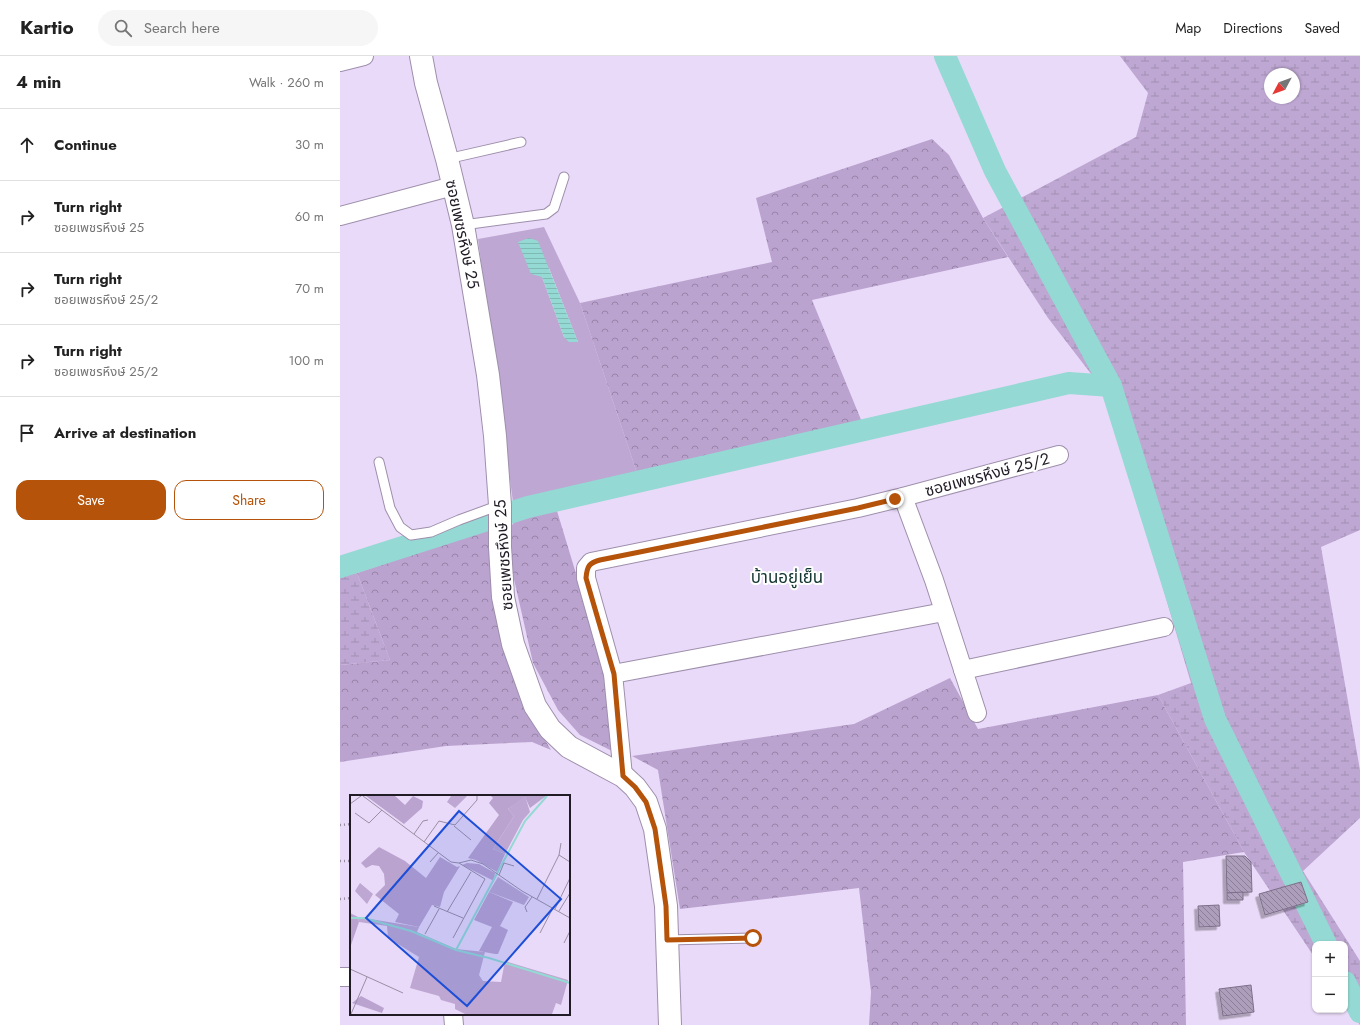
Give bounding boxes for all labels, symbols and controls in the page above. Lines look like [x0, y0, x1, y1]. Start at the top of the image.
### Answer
search box [98, 10, 378, 46]
text: Kartio [20, 14, 74, 41]
icon: search [112, 17, 134, 39]
text: Search here [144, 17, 220, 39]
text: Map [1175, 18, 1201, 38]
text: Directions [1223, 18, 1283, 38]
text: Saved [1305, 18, 1340, 38]
north arrow [1264, 68, 1300, 104]
text: 4 min [16, 70, 61, 94]
text: Walk · 260 m [249, 73, 324, 92]
icon: ahead [16, 134, 38, 156]
text: Continue [54, 134, 117, 156]
text: 30 m [295, 135, 324, 154]
street label: ซอยเพชรหึงษ์ 25 [440, 177, 485, 291]
text: Turn right [54, 196, 122, 218]
icon: right [16, 206, 38, 228]
text: 60 m [295, 207, 324, 226]
text: ซอยเพชรหึงษ์ 25 [54, 218, 144, 237]
text: Turn right [54, 268, 122, 290]
icon: right [16, 278, 38, 300]
text: 70 m [295, 279, 324, 298]
text: ซอยเพชรหึงษ์ 25/2 [54, 290, 158, 309]
text: Turn right [54, 340, 122, 362]
icon: right [16, 350, 38, 372]
text: 100 m [289, 351, 324, 370]
text: ซอยเพชรหึงษ์ 25/2 [54, 362, 158, 381]
icon: arrive [16, 422, 38, 444]
text: Arrive at destination [54, 422, 196, 444]
street label: ซอยเพชรหึงษ์ 25/2 [922, 447, 1052, 502]
button: Save [16, 480, 166, 520]
button: Share [174, 480, 324, 520]
route end [886, 490, 904, 508]
street label: ซอยเพชรหึงษ์ 25 [488, 499, 519, 611]
district label: บ้านอยู่เย็น [751, 565, 823, 589]
inset map [350, 795, 570, 1015]
route start [744, 929, 762, 947]
map controls [1312, 941, 1348, 1013]
button: + [1312, 941, 1348, 977]
button: − [1312, 977, 1348, 1013]

